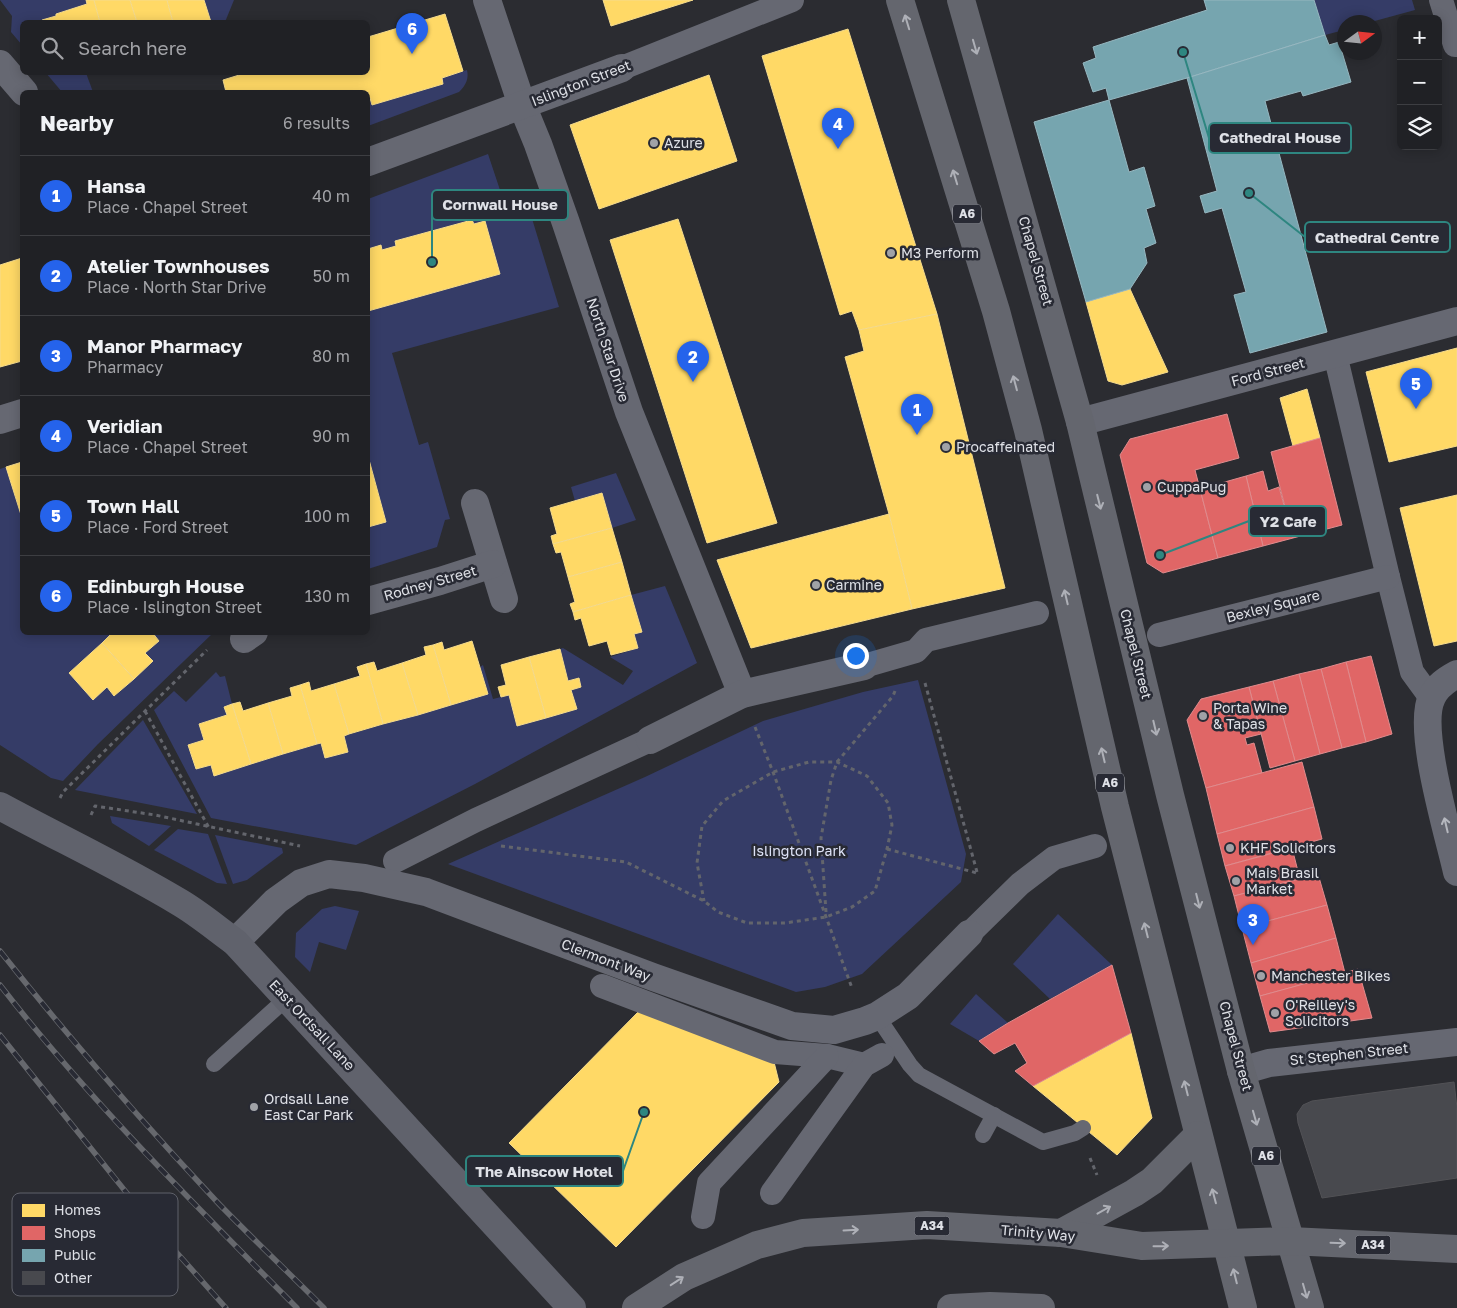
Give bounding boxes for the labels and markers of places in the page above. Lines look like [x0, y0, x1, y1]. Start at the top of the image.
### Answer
pin: 6 [396, 13, 428, 54]
pin: 4 [822, 108, 854, 149]
callout: Cathedral House [1209, 123, 1351, 153]
place label: Azure [664, 134, 703, 151]
marker: Azure [648, 137, 660, 149]
callout: Cornwall House [432, 190, 568, 220]
callout: Cathedral Centre [1305, 222, 1450, 252]
place label: M3 Perform [901, 244, 979, 261]
marker: M3 Perform [885, 247, 897, 259]
pin: 2 [677, 341, 709, 382]
pin: 5 [1400, 368, 1432, 409]
pin: 1 [901, 394, 933, 435]
place label: Procaffeinated [956, 438, 1055, 455]
marker: Procaffeinated [940, 441, 952, 453]
place label: CuppaPug [1157, 478, 1226, 495]
marker: CuppaPug [1141, 481, 1153, 493]
callout: Y2 Cafe [1249, 506, 1326, 536]
place label: Carmine [826, 576, 882, 593]
marker: Carmine [810, 579, 822, 591]
place label: Porta Wine & Tapas [1213, 699, 1287, 732]
marker: Porta Wine & Tapas [1197, 710, 1209, 722]
place label: KHF Solicitors [1240, 839, 1336, 856]
marker: KHF Solicitors [1224, 842, 1236, 854]
place label: Mais Brasil Market [1246, 864, 1319, 897]
marker: Mais Brasil Market [1230, 875, 1242, 887]
pin: 3 [1237, 904, 1269, 945]
place label: Manchester Bikes [1271, 967, 1390, 984]
marker: Manchester Bikes [1255, 970, 1267, 982]
place label: O'Reilley's Solicitors [1285, 996, 1355, 1029]
marker: O'Reilley's Solicitors [1269, 1007, 1281, 1019]
place label: Ordsall Lane East Car Park [264, 1090, 354, 1123]
marker: Ordsall Lane East Car Park [248, 1101, 260, 1113]
callout: The Ainscow Hotel [466, 1156, 623, 1186]

